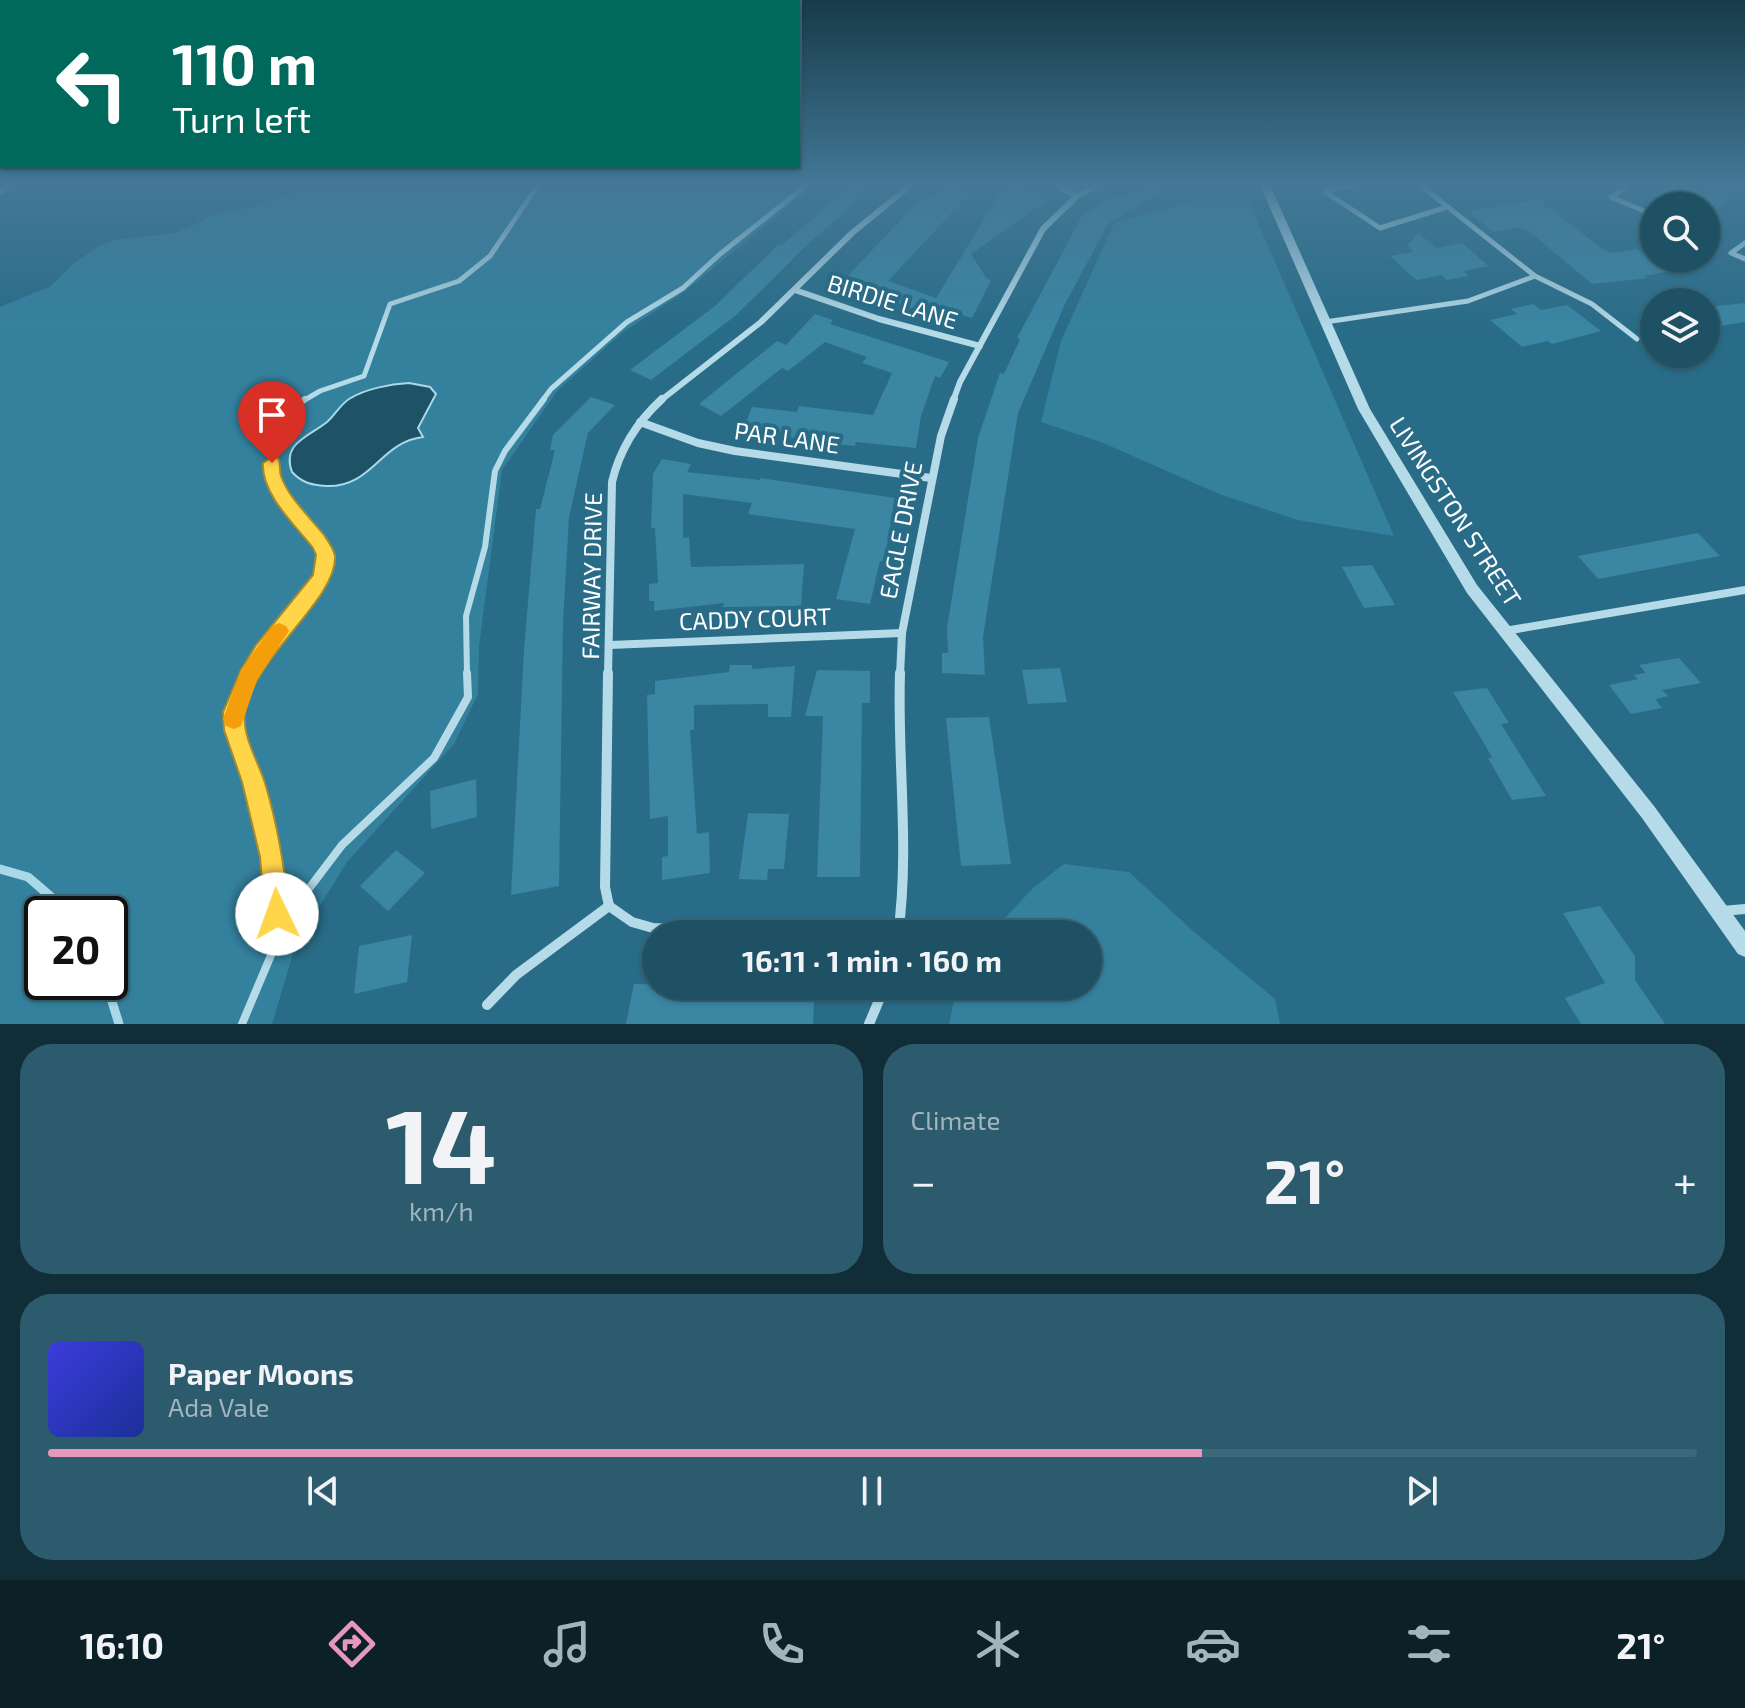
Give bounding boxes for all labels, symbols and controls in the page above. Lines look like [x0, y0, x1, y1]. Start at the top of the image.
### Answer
text: 110 m [172, 29, 317, 96]
icon: left [40, 32, 144, 136]
text: Turn left [172, 97, 311, 140]
map controls [1640, 192, 1720, 368]
button: search [1640, 192, 1720, 272]
street label: BIRDIE LANE [824, 267, 962, 335]
button: layers [1640, 288, 1720, 368]
pin [238, 381, 306, 463]
icon: arrive [250, 393, 294, 437]
street label: LIVINGSTON STREET [1384, 411, 1528, 611]
street label: PAR LANE [732, 415, 842, 459]
street label: EAGLE DRIVE [872, 459, 928, 601]
street label: FAIRWAY DRIVE [575, 492, 607, 660]
street label: CADDY COURT [678, 601, 832, 635]
position arrow [235, 872, 319, 956]
speed limit sign: 20 [24, 896, 128, 1000]
text: 16:11 · 1 min · 160 m [742, 942, 1002, 978]
text: 14 [386, 1080, 497, 1205]
text: Climate [911, 1104, 1000, 1135]
text: 21° [1264, 1144, 1345, 1216]
text: − [911, 1154, 936, 1207]
text: + [1673, 1154, 1697, 1207]
text: km/h [409, 1195, 474, 1226]
text: Paper Moons [168, 1355, 354, 1391]
text: Ada Vale [168, 1391, 270, 1422]
icon: previous [301, 1469, 345, 1513]
icon: pause [850, 1469, 894, 1513]
icon: next [1400, 1469, 1444, 1513]
icon: directions [324, 1616, 380, 1672]
icon: music [539, 1616, 595, 1672]
icon: phone [754, 1616, 810, 1672]
icon: climate [970, 1616, 1026, 1672]
icon: car [1185, 1616, 1241, 1672]
icon: filters [1401, 1616, 1457, 1672]
text: 16:10 [80, 1623, 164, 1666]
text: 21° [1616, 1623, 1665, 1666]

